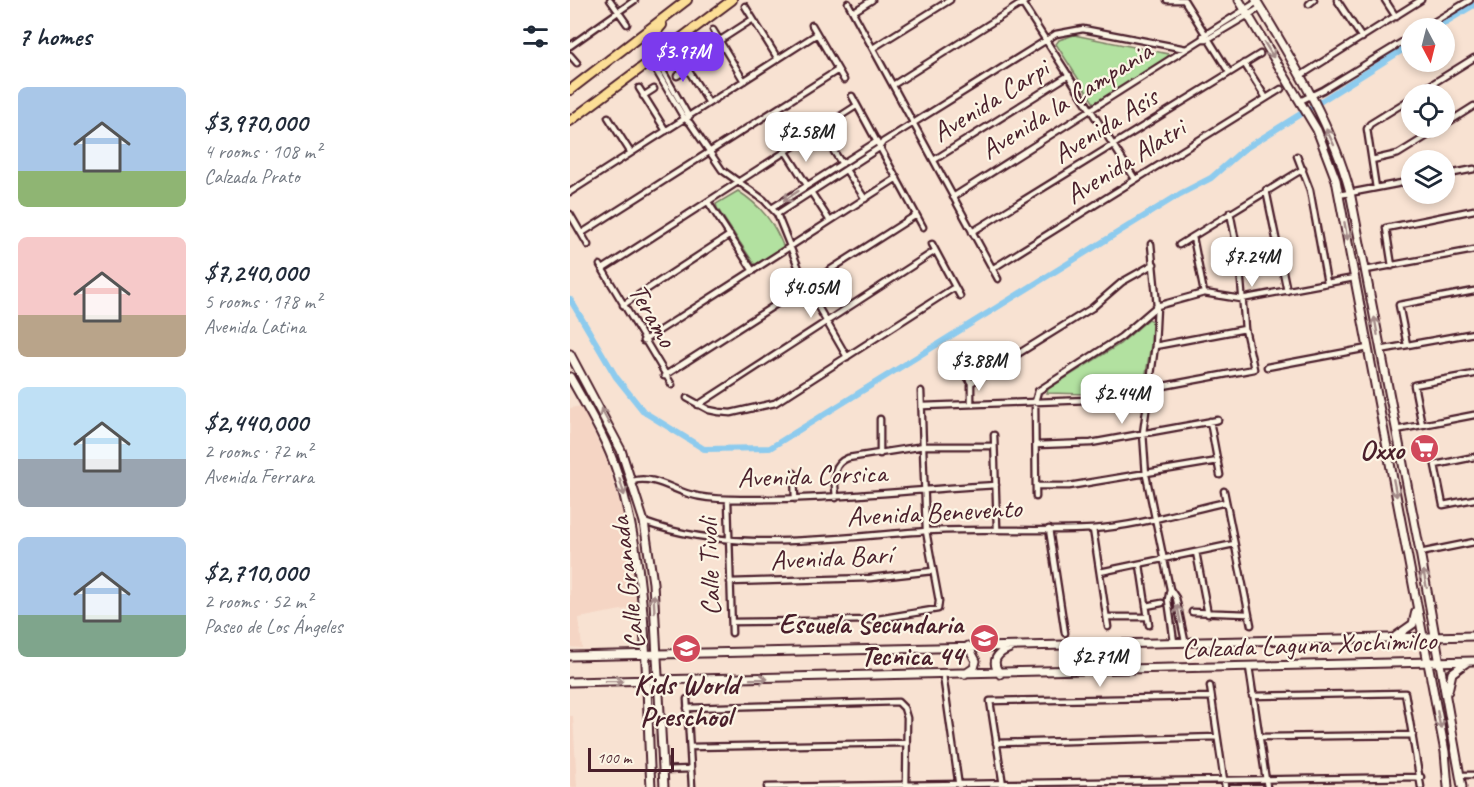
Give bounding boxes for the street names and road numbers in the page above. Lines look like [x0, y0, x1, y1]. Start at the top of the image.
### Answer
street label: Avenida la Campania [974, 32, 1160, 167]
street label: Avenida Carpi [925, 49, 1058, 149]
street label: Avenida Asis [1046, 78, 1166, 171]
street label: Avenida Alatri [1058, 108, 1195, 212]
street label: Teramo [621, 277, 686, 355]
street label: Avenida Corsica [737, 455, 890, 495]
street label: Avenida Benevento [846, 490, 1024, 534]
street label: Calle Granada [601, 513, 652, 651]
street label: Calle Tivoli [690, 514, 728, 617]
street label: Avenida Barí [769, 536, 898, 578]
street label: Calzada Laguna Xochimilco [1181, 622, 1439, 666]

